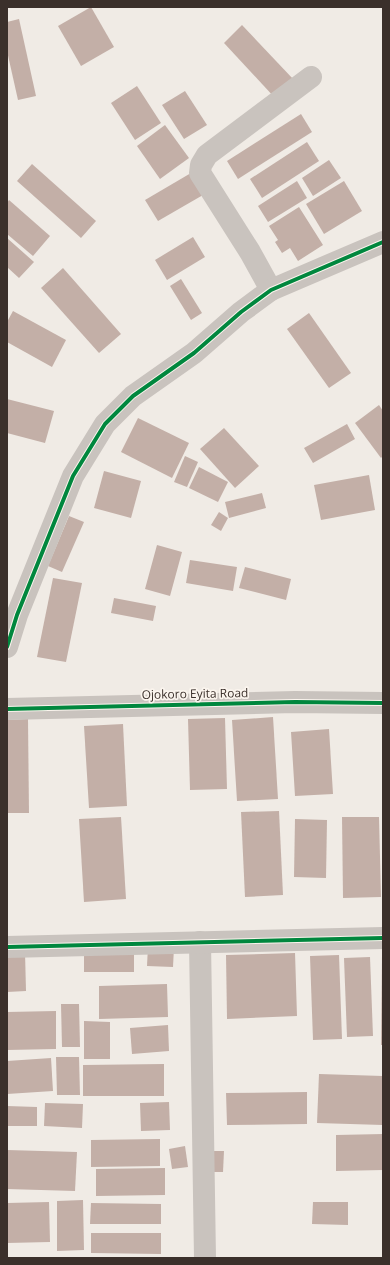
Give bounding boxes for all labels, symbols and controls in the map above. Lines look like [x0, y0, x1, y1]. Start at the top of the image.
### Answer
street label: Ojokoro Eyita Road [141, 684, 249, 703]

